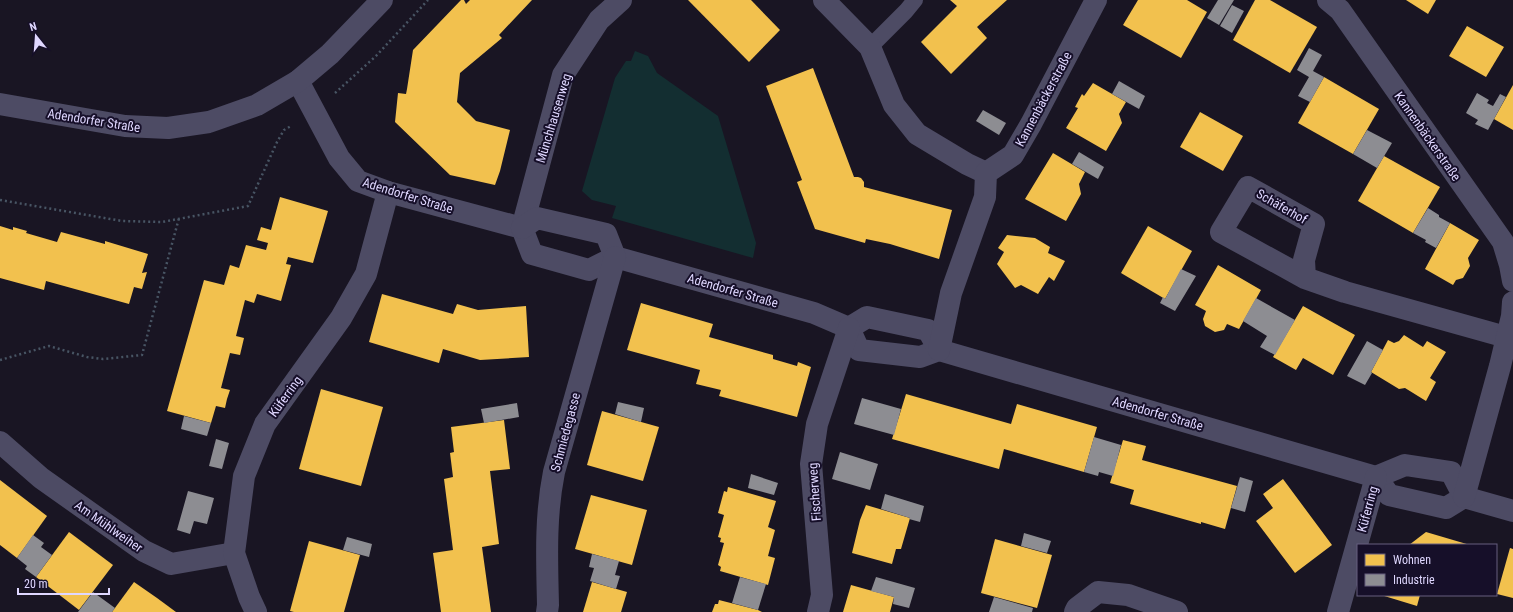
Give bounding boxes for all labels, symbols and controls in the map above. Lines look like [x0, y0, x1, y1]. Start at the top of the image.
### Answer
north arrow [16, 16, 56, 56]
text: N [28, 20, 39, 34]
street label: Kannenbäckerstraße [1012, 49, 1075, 149]
street label: Münchhausenweg [533, 72, 574, 165]
street label: Kannenbäckerstraße [1391, 89, 1464, 184]
street label: Adendorfer Straße [46, 106, 141, 135]
street label: Adendorfer Straße [361, 175, 455, 216]
street label: Schäferhof [1254, 186, 1310, 227]
street label: Adendorfer Straße [686, 270, 780, 311]
street label: Küferring [266, 373, 305, 420]
street label: Schmiedegasse [548, 391, 583, 473]
street label: Adendorfer Straße [1111, 393, 1205, 434]
street label: Fischerweg [805, 462, 824, 522]
street label: Küferring [1354, 485, 1381, 534]
street label: Am Mühlweiher [72, 497, 146, 555]
legend [1357, 544, 1497, 596]
text: Wohnen [1393, 553, 1431, 567]
scale bar [18, 570, 109, 596]
text: Industrie [1393, 573, 1435, 587]
text: 20 m [24, 577, 48, 591]

